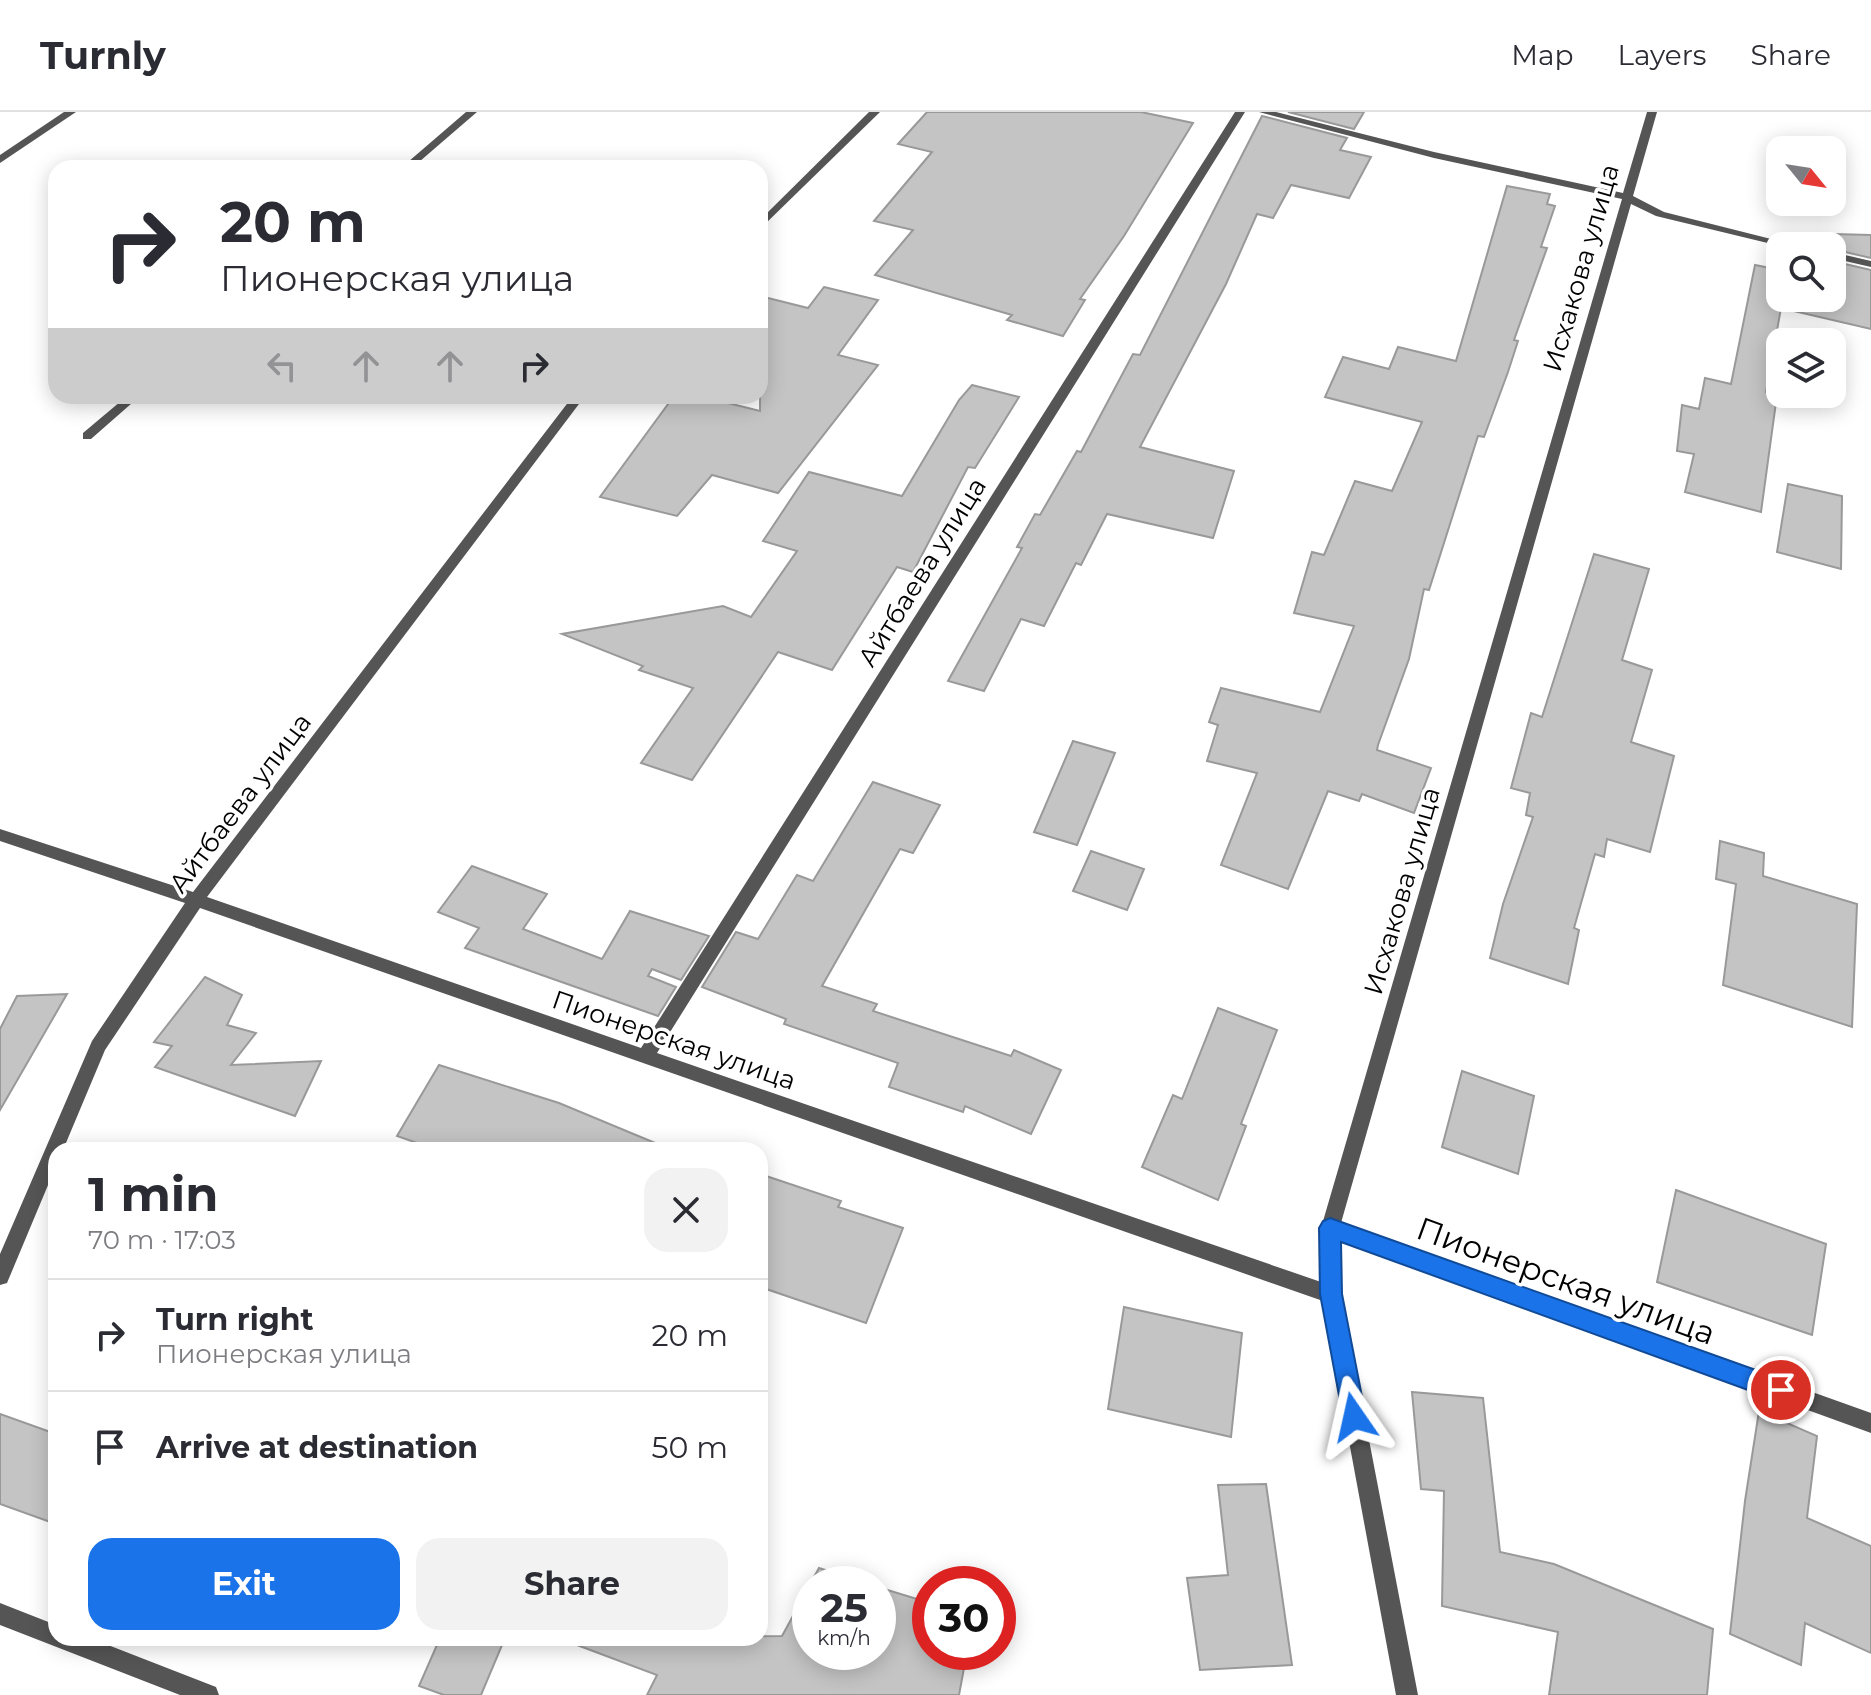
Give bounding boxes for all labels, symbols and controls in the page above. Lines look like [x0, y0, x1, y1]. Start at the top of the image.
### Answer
text: Turnly [40, 32, 166, 79]
text: Map [1511, 38, 1574, 72]
text: Layers [1618, 38, 1707, 72]
text: Share [1751, 38, 1831, 72]
north arrow [1766, 136, 1846, 216]
map controls [1766, 136, 1846, 408]
street label: Исхакова улица [1536, 161, 1626, 375]
text: 20 m [220, 188, 366, 256]
icon: right [88, 192, 192, 296]
button: search [1766, 232, 1846, 312]
text: Пионерская улица [220, 256, 574, 300]
button: layers [1766, 328, 1846, 408]
icon: left [260, 344, 304, 388]
icon: ahead [344, 344, 388, 388]
icon: ahead [428, 344, 472, 388]
icon: right [512, 344, 556, 388]
street label: Айтбаева улица [851, 472, 993, 672]
street label: Айтбаева улица [162, 707, 318, 899]
street label: Исхакова улица [1357, 784, 1447, 998]
street label: Пионерская улица [548, 983, 800, 1097]
text: 1 min [88, 1165, 218, 1223]
button: close [644, 1168, 728, 1252]
street label: Пионерская улица [1412, 1208, 1721, 1353]
text: 70 m · 17:03 [88, 1224, 236, 1256]
text: Turn right [156, 1301, 313, 1338]
icon: right [88, 1313, 132, 1357]
text: 20 m [651, 1317, 728, 1354]
text: Пионерская улица [156, 1338, 412, 1370]
pin [1747, 1356, 1815, 1424]
icon: arrive [1759, 1368, 1803, 1412]
position arrow [1312, 1375, 1396, 1459]
icon: arrive [88, 1425, 132, 1469]
text: Arrive at destination [156, 1429, 478, 1466]
text: 50 m [651, 1429, 728, 1466]
button: Exit [88, 1538, 400, 1630]
button: Share [416, 1538, 728, 1630]
speed limit sign: 30 [912, 1566, 1016, 1670]
text: 25 [820, 1583, 868, 1632]
text: km/h [817, 1626, 871, 1650]

